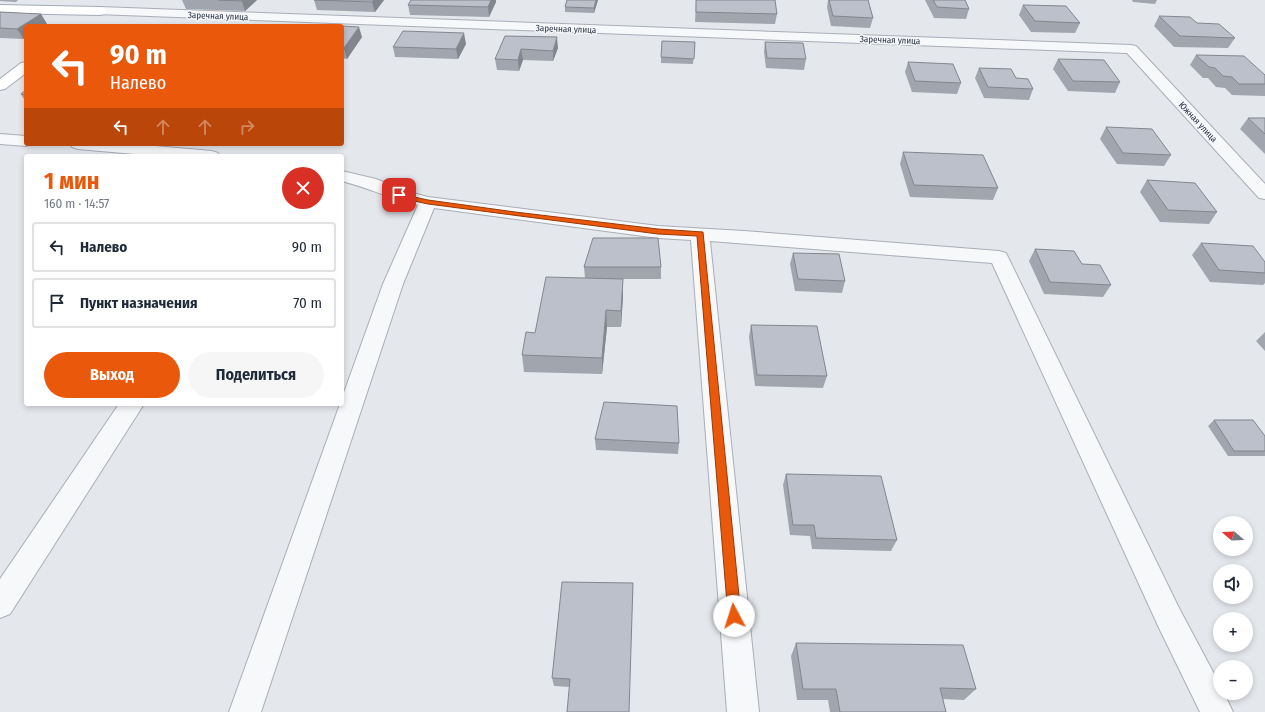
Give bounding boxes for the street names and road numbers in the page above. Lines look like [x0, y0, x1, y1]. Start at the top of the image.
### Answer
street label: Заречная улица [187, 10, 249, 22]
street label: Заречная улица [535, 23, 597, 35]
street label: Заречная улица [859, 34, 921, 46]
street label: Южная улица [1177, 100, 1220, 145]

